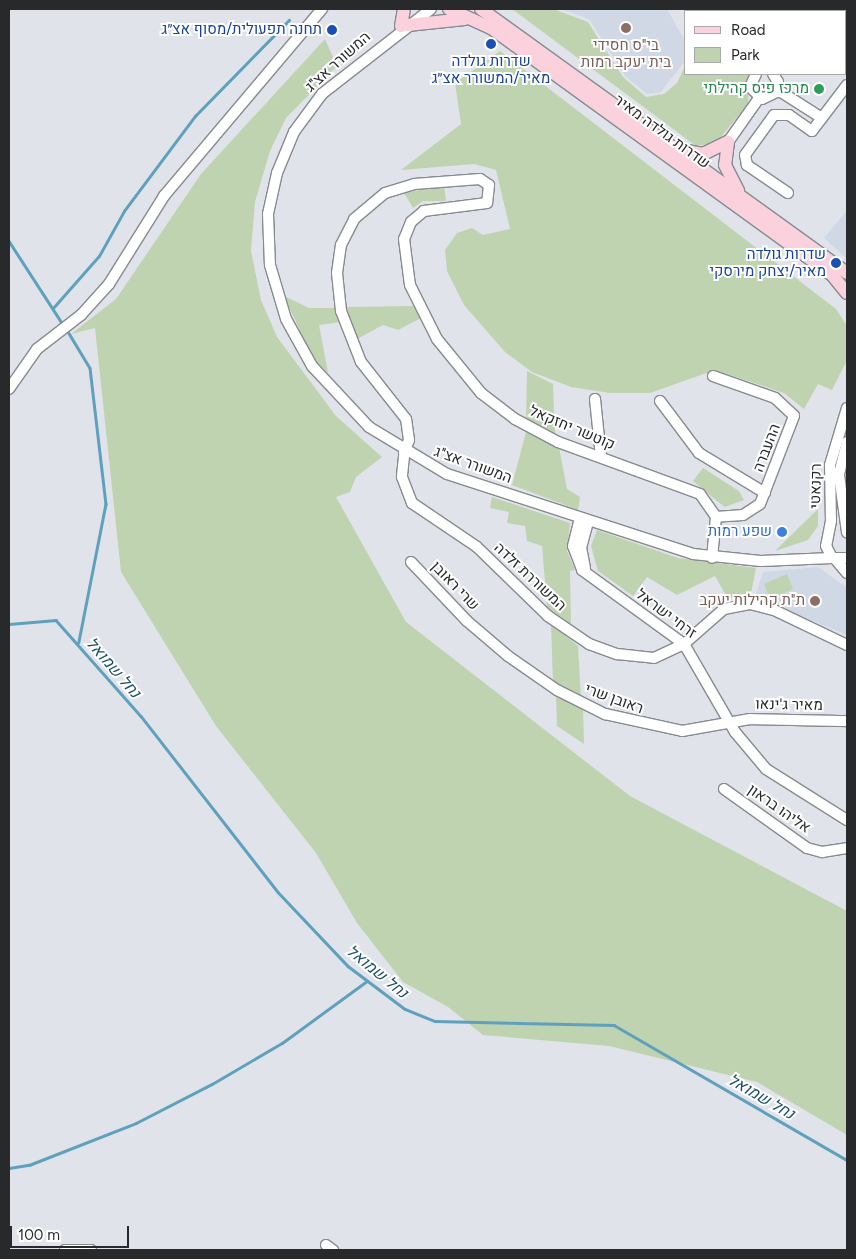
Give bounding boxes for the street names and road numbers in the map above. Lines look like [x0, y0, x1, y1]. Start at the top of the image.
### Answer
street label: המשורר אצ"ג [302, 28, 374, 96]
street label: שדרות גולדה מאיר [611, 91, 713, 173]
street label: קוטשר יחזקאל [526, 402, 618, 454]
street label: ההעברה [750, 421, 784, 475]
street label: המשורר אצ"ג [432, 443, 514, 487]
street label: רקנאטי [807, 463, 825, 509]
street label: המשוררת זלדה [490, 539, 570, 615]
street label: שרי ראובן [427, 558, 483, 614]
street label: זרחי ישראל [632, 585, 700, 643]
street label: ראובן שרי [582, 680, 646, 718]
street label: מאיר ג'ינאו [755, 695, 823, 715]
street label: אליהו בראון [744, 781, 814, 837]

